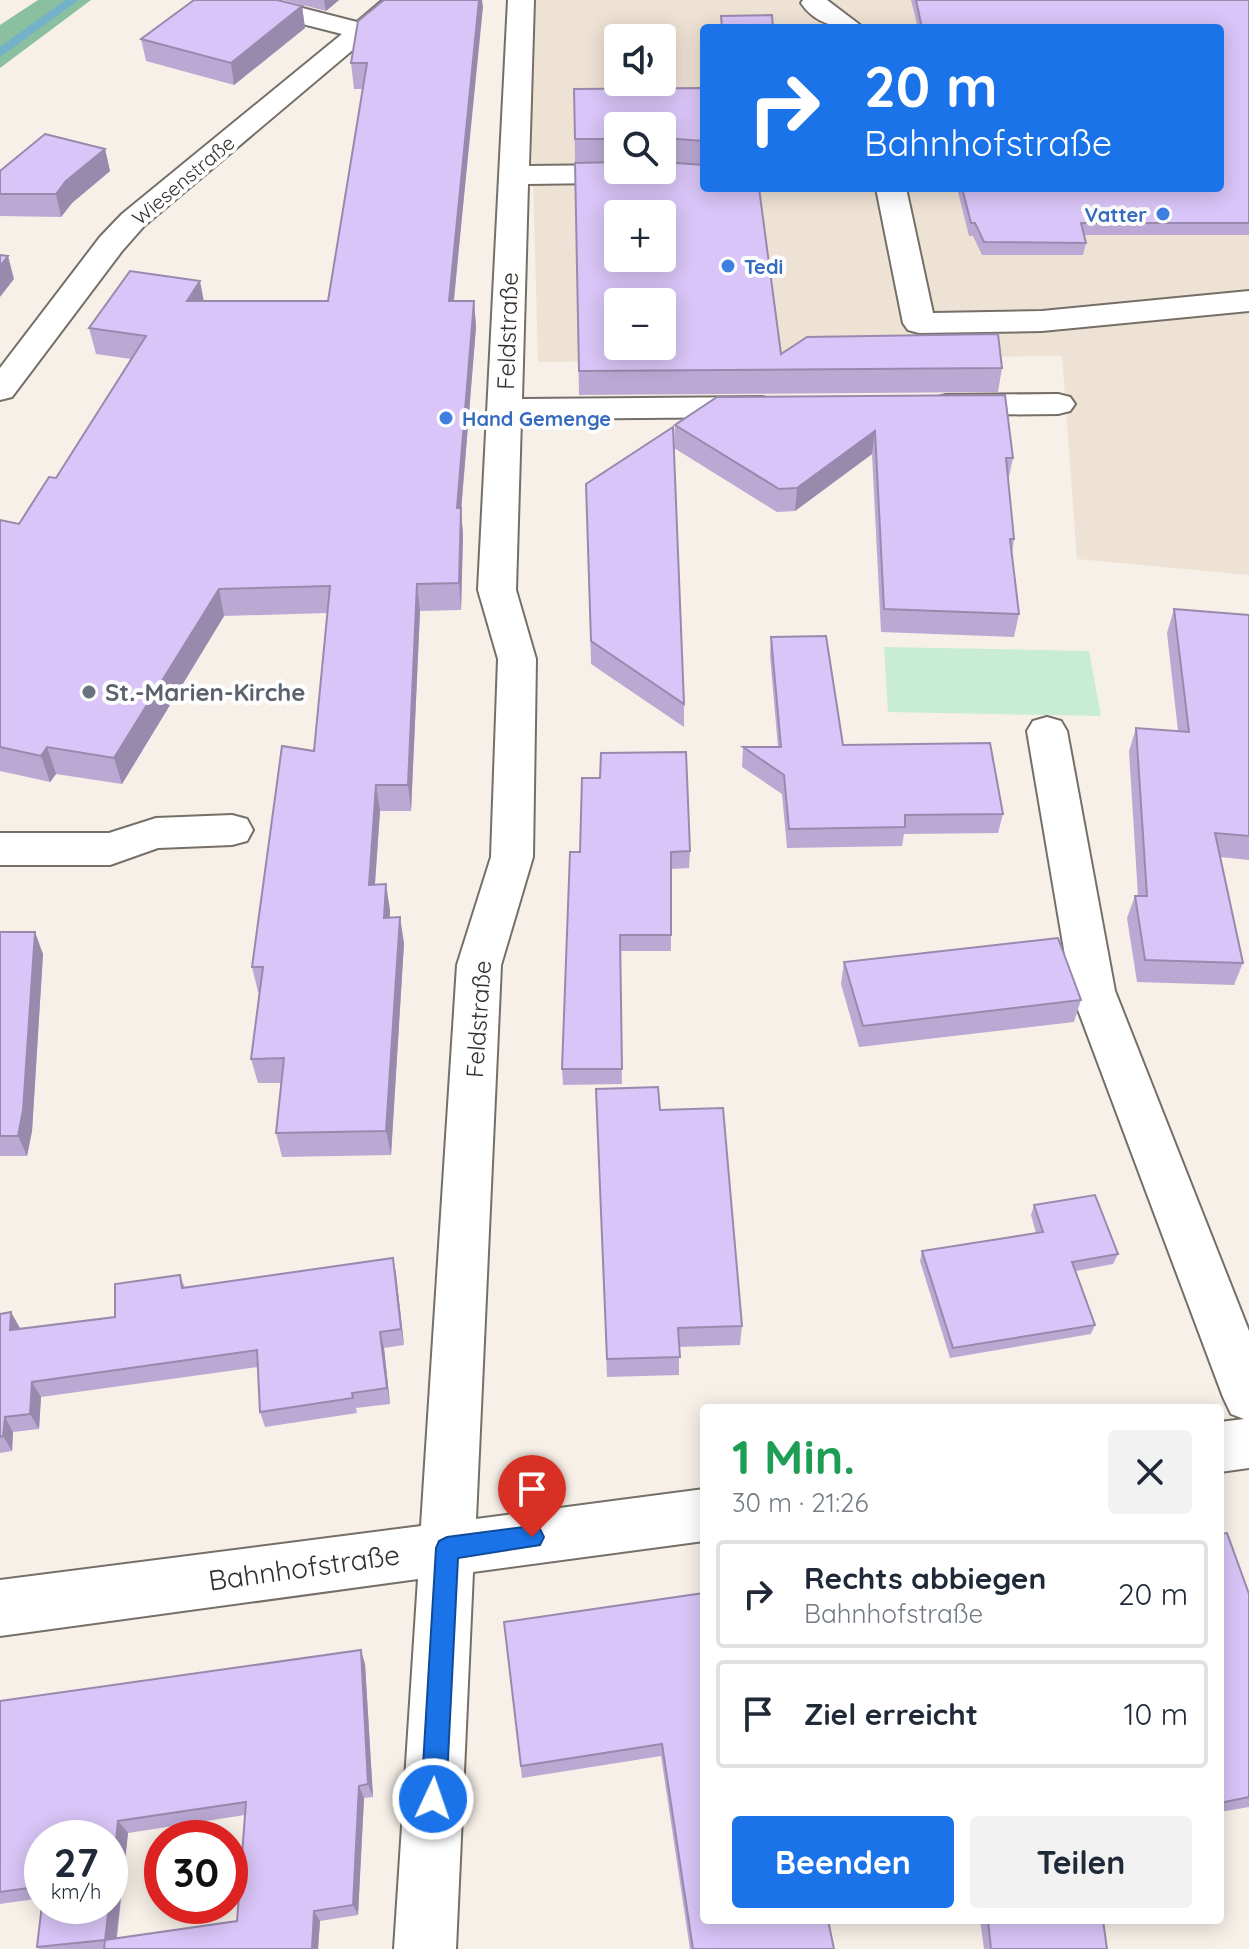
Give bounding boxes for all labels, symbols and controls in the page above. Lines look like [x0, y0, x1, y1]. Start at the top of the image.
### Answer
map controls [604, 24, 676, 360]
button: sound [604, 24, 676, 96]
text: 20 m [864, 51, 998, 121]
icon: right [732, 56, 836, 160]
button: search [604, 112, 676, 184]
text: Bahnhofstraße [864, 120, 1112, 165]
street label: Wiesenstraße [127, 130, 239, 230]
button: + [604, 200, 676, 272]
place label: Vatter [1084, 202, 1147, 227]
marker: Vatter [1154, 205, 1172, 223]
place label: Tedi [744, 254, 783, 279]
marker: Tedi [719, 257, 737, 275]
street label: Feldstraße [490, 272, 524, 390]
button: − [604, 288, 676, 360]
place label: Hand Gemenge [462, 406, 611, 431]
marker: Hand Gemenge [437, 409, 455, 427]
place label: St.-Marien-Kirche [105, 677, 305, 707]
marker: St.-Marien-Kirche [80, 683, 98, 701]
street label: Feldstraße [459, 959, 497, 1079]
text: 1 Min. [732, 1426, 855, 1486]
button: close [1108, 1430, 1192, 1514]
pin [498, 1455, 566, 1537]
icon: arrive [510, 1467, 554, 1511]
text: 30 m · 21:26 [732, 1486, 868, 1519]
street label: Bahnhofstraße [206, 1536, 402, 1598]
text: Rechts abbiegen [804, 1559, 1046, 1597]
icon: right [736, 1572, 780, 1616]
text: 20 m [1118, 1575, 1188, 1613]
text: Bahnhofstraße [804, 1597, 983, 1630]
icon: arrive [736, 1692, 780, 1736]
text: Ziel erreicht [804, 1695, 978, 1733]
text: 10 m [1124, 1695, 1188, 1733]
position arrow [391, 1757, 475, 1841]
button: Beenden [732, 1816, 954, 1908]
button: Teilen [970, 1816, 1192, 1908]
speed limit sign: 30 [144, 1820, 248, 1924]
text: 27 [54, 1837, 98, 1887]
text: km/h [51, 1879, 101, 1904]

